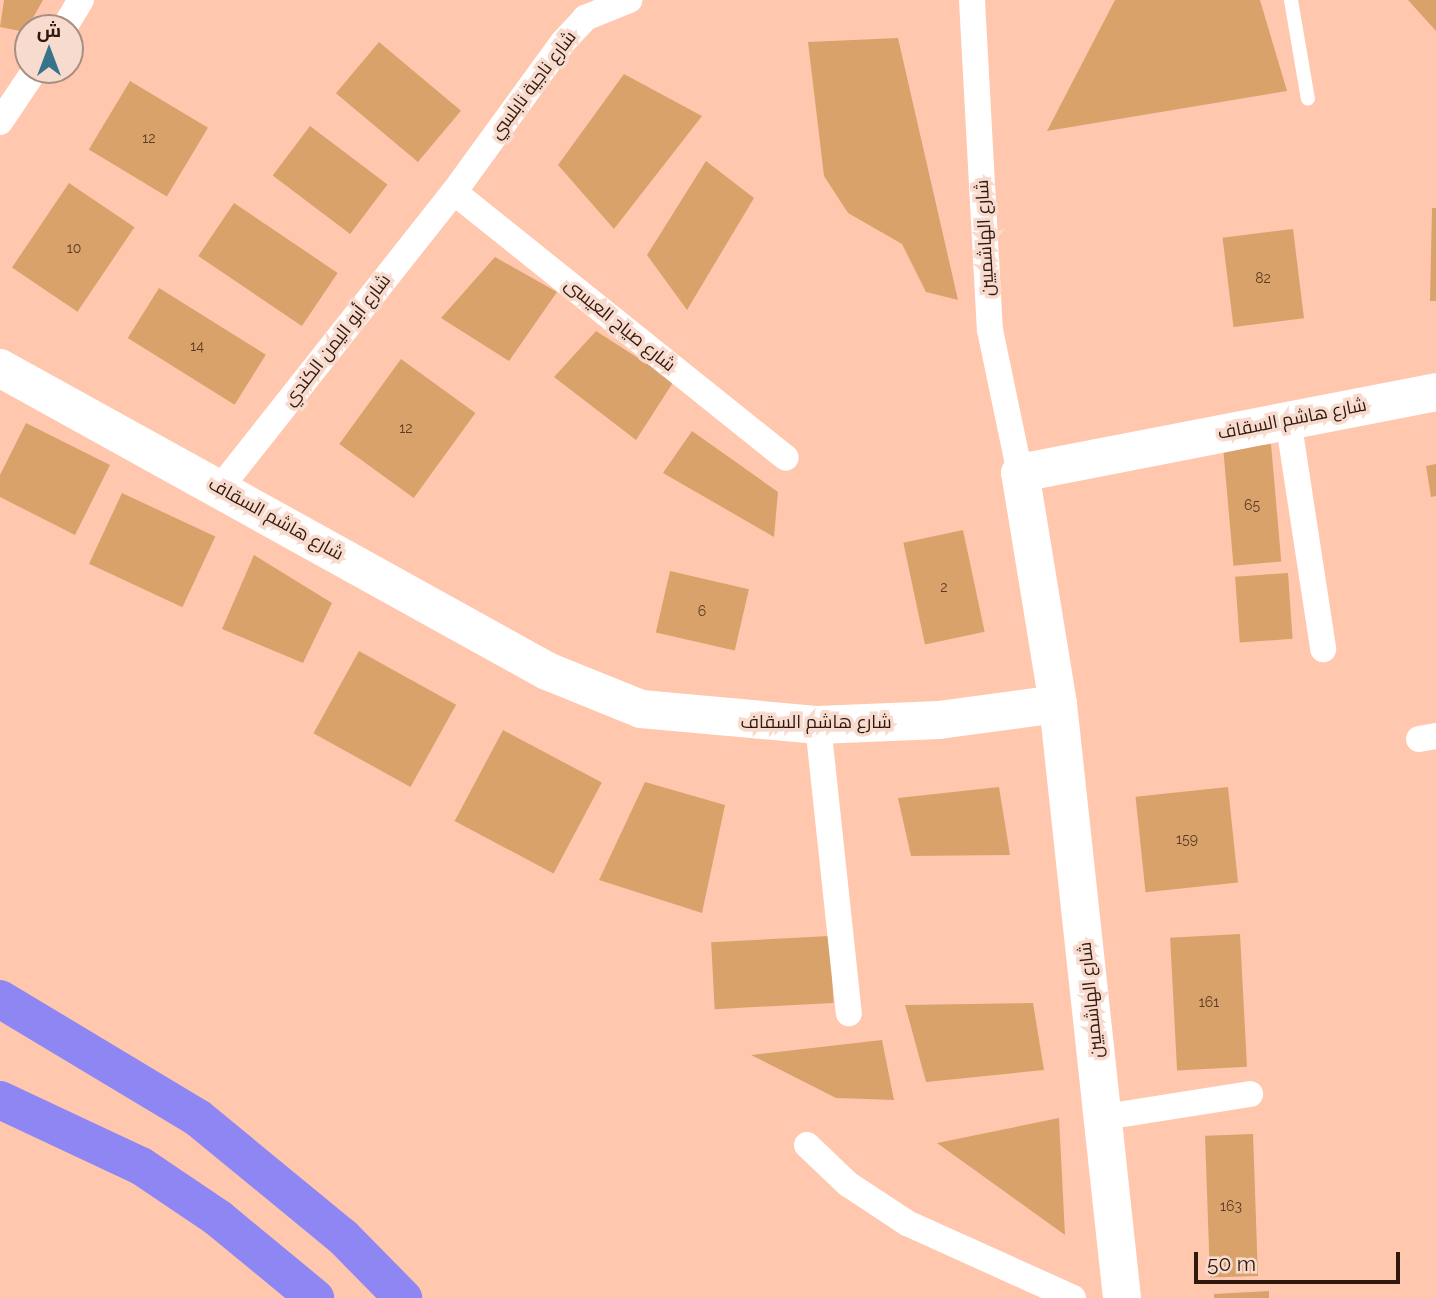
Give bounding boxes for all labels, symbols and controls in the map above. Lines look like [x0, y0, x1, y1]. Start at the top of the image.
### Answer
north arrow [14, 14, 84, 84]
text: ش [37, 19, 61, 41]
street label: شارع ناجية نابلسي [485, 27, 581, 143]
house number: 12 [142, 130, 156, 146]
street label: شارع الهاشميين [971, 179, 999, 297]
house number: 10 [67, 240, 81, 256]
street label: شارع أبو اليمن الكندي [279, 270, 395, 410]
house number: 82 [1255, 270, 1271, 286]
street label: شارع صياح العيسى [560, 274, 680, 376]
house number: 14 [190, 338, 204, 354]
street label: شارع هاشم السقاف [1216, 394, 1368, 444]
house number: 12 [399, 420, 413, 436]
street label: شارع هاشم السقاف [205, 473, 347, 565]
house number: 65 [1244, 497, 1260, 513]
house number: 2 [940, 579, 948, 595]
house number: 6 [698, 603, 706, 619]
street label: شارع هاشم السقاف [740, 711, 892, 733]
house number: 159 [1176, 831, 1198, 847]
street label: شارع الهاشميين [1074, 941, 1108, 1059]
house number: 161 [1199, 994, 1219, 1010]
house number: 163 [1220, 1198, 1242, 1214]
scale bar [1198, 1238, 1404, 1282]
text: 50 m [1207, 1251, 1256, 1276]

